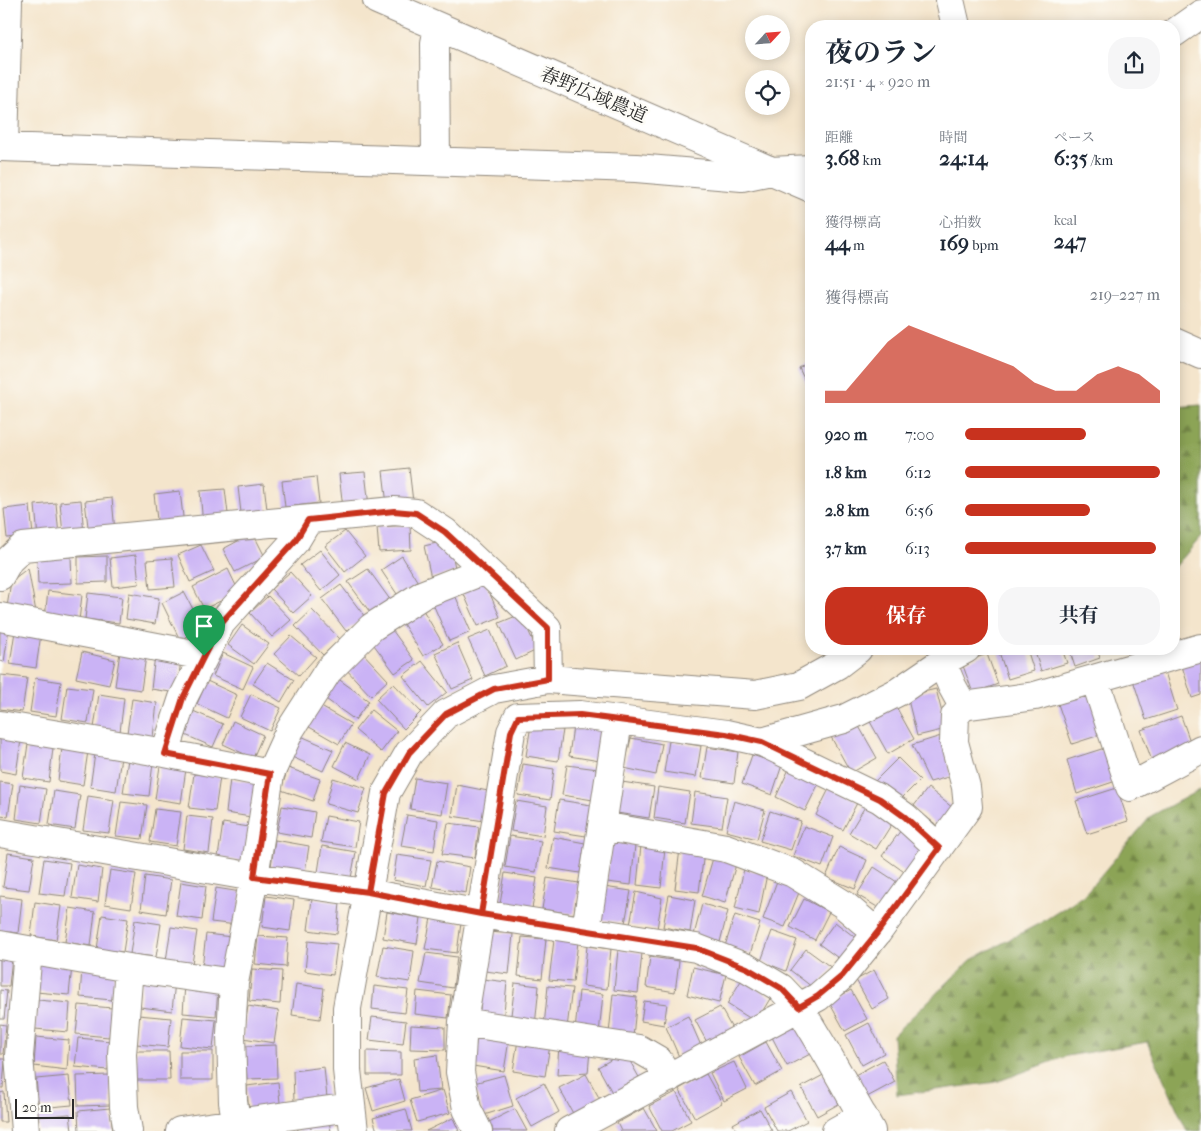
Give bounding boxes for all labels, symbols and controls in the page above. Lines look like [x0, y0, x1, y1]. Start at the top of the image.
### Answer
north arrow [745, 15, 790, 60]
map controls [745, 15, 790, 115]
text: 夜のラン [825, 36, 937, 69]
button: share [1108, 37, 1160, 89]
street label: 春野広域農道 [537, 63, 650, 127]
button: locate [745, 70, 790, 115]
text: 21:51 · 4 × 920 m [825, 72, 930, 91]
text: 距離 [825, 129, 853, 146]
text: 時間 [939, 129, 967, 146]
text: ペース [1054, 129, 1095, 146]
text: 3.68 [825, 146, 860, 170]
text: 24:14 [939, 146, 988, 170]
text: 6:35 [1054, 146, 1088, 170]
text: km [860, 152, 881, 169]
text: /km [1088, 152, 1113, 169]
text: kcal [1054, 212, 1077, 229]
text: 獲得標高 [825, 214, 881, 231]
text: 心拍数 [939, 214, 981, 231]
text: 247 [1054, 229, 1086, 253]
text: 44 [825, 231, 850, 255]
text: 169 [939, 231, 969, 255]
text: m [850, 237, 865, 254]
text: bpm [969, 237, 999, 254]
text: 219–227 m [1090, 285, 1160, 304]
text: 獲得標高 [825, 288, 889, 307]
text: 920 m [825, 425, 867, 444]
text: 7:00 [905, 425, 934, 444]
text: 1.8 km [825, 463, 867, 482]
text: 6:12 [905, 463, 931, 482]
text: 2.8 km [825, 501, 869, 520]
text: 6:56 [905, 501, 933, 520]
text: 3.7 km [825, 539, 866, 558]
text: 6:13 [905, 539, 930, 558]
button: 保存 [825, 587, 988, 645]
button: 共有 [998, 587, 1160, 645]
pin [183, 605, 225, 656]
icon: arrive [190, 612, 218, 640]
scale bar [15, 1096, 74, 1119]
text: 20 m [22, 1099, 52, 1116]

